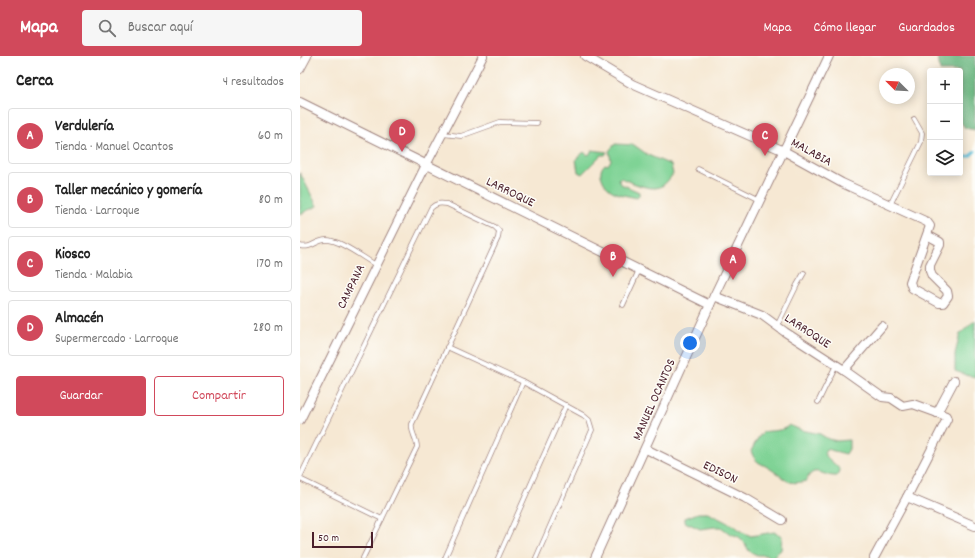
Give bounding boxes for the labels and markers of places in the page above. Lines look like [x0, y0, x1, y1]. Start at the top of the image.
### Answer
pin: D [389, 119, 415, 152]
pin: C [752, 123, 778, 156]
pin: B [600, 244, 626, 277]
pin: A [720, 247, 746, 280]

